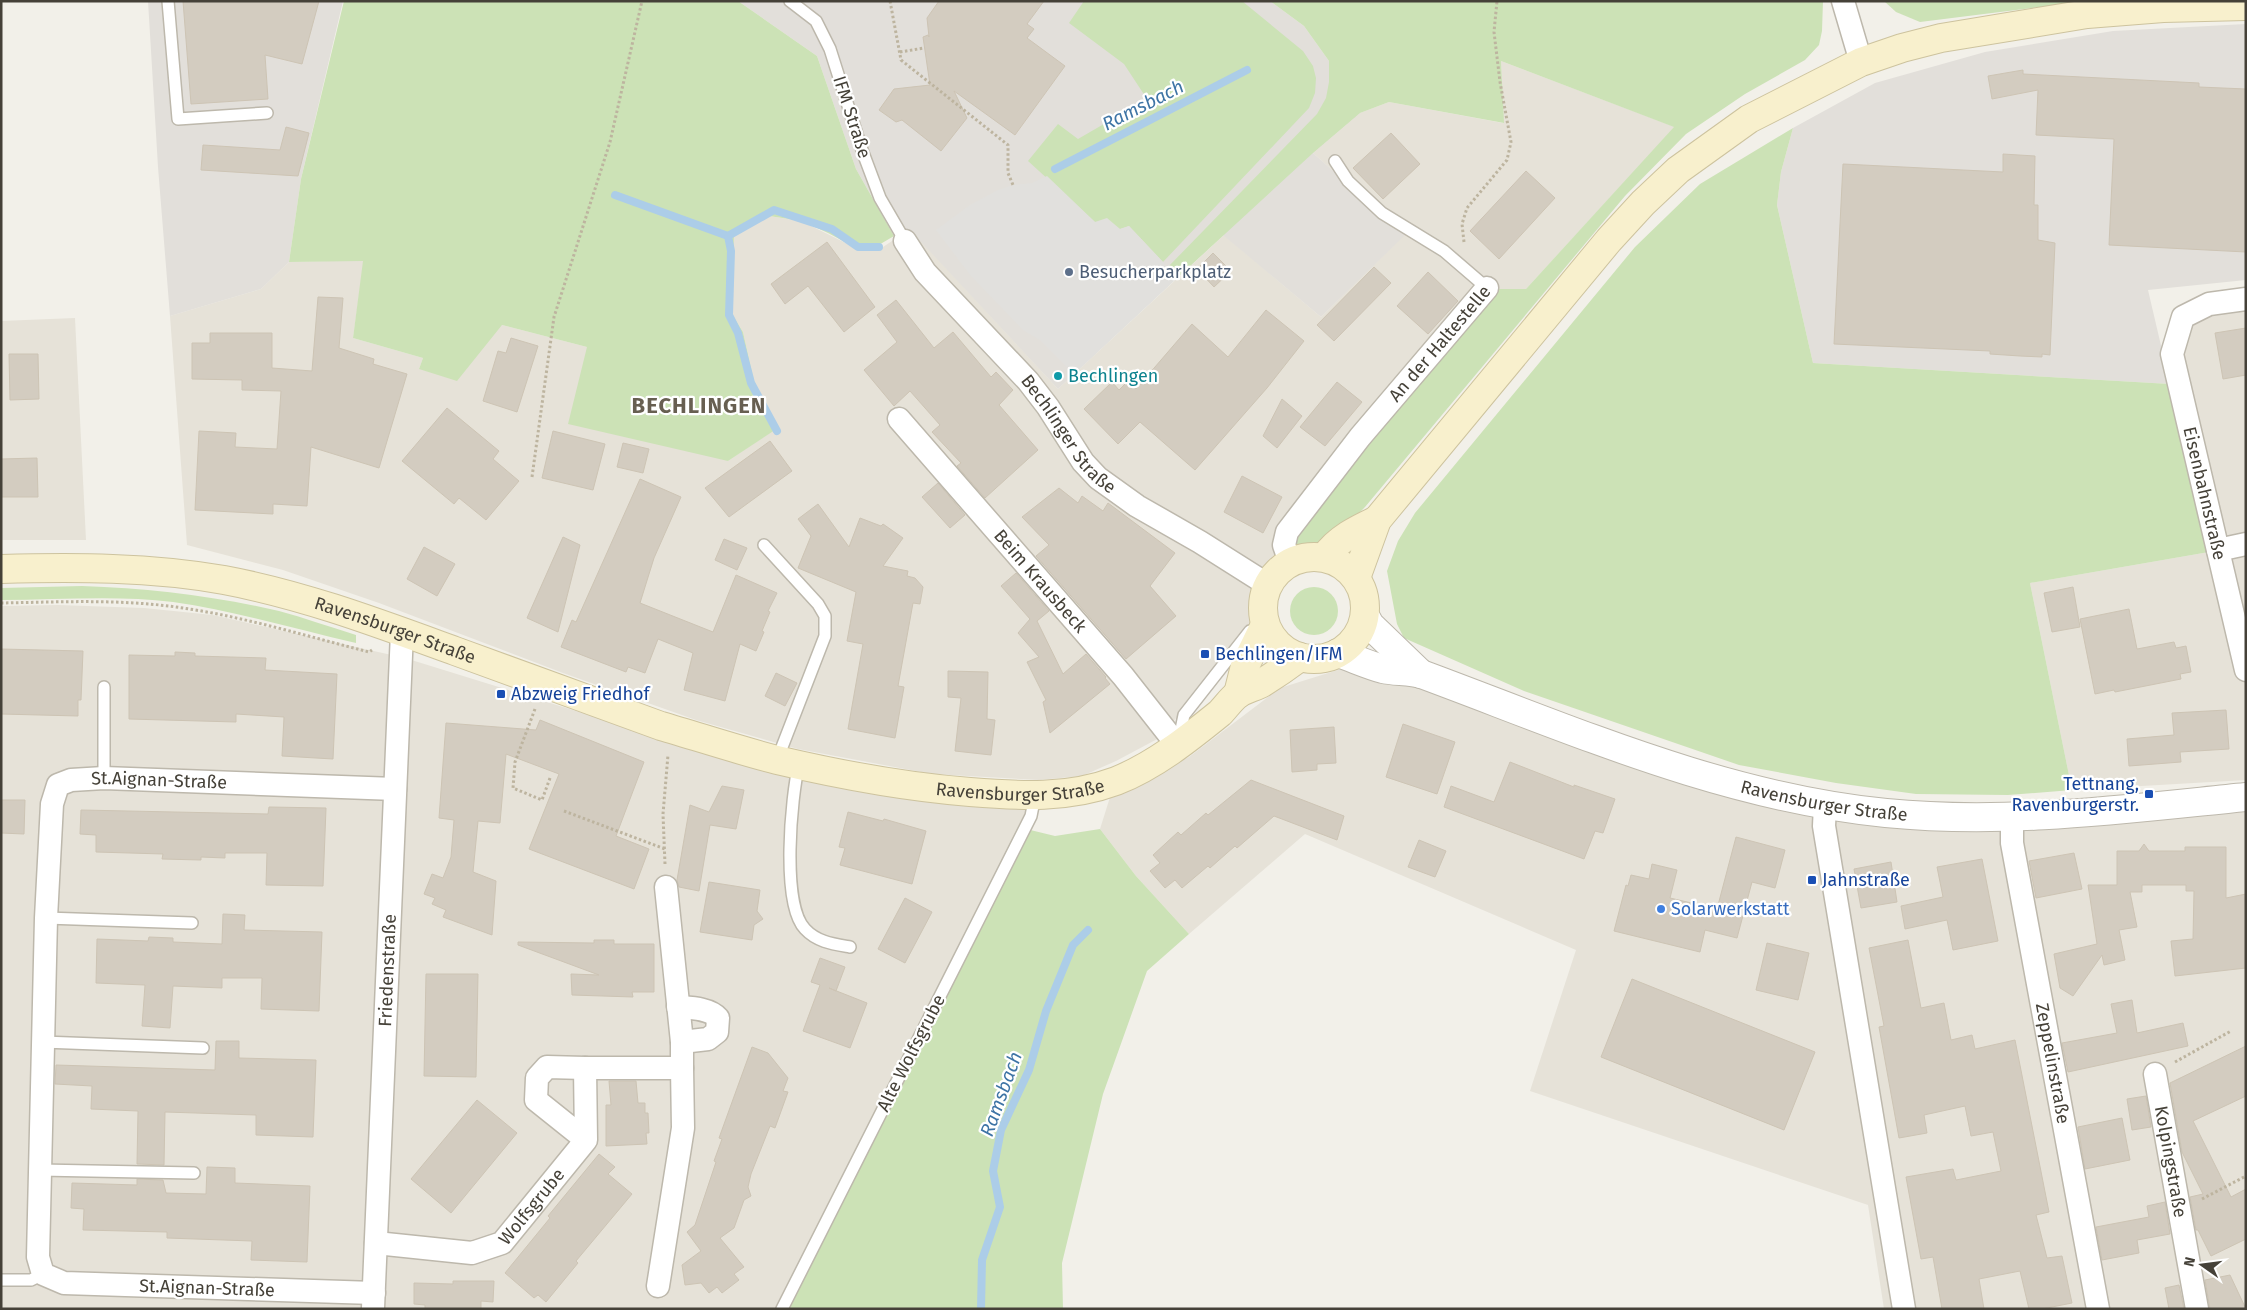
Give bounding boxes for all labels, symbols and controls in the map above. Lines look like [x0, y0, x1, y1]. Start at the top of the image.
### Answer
street label: IFM Straße [828, 73, 876, 161]
water label: Ramsbach [1098, 75, 1188, 135]
place label: Besucherparkplatz [1079, 261, 1231, 283]
marker: Besucherparkplatz [1063, 266, 1075, 278]
street label: An der Haltestelle [1384, 281, 1495, 406]
place label: Bechlingen [1068, 365, 1158, 387]
street label: Bechlinger Straße [1016, 370, 1120, 498]
marker: Bechlingen [1052, 370, 1064, 382]
district label: BECHLINGEN [632, 392, 766, 419]
street label: Eisenbahnstraße [2178, 424, 2231, 562]
street label: Beim Krausbeck [989, 525, 1092, 638]
street label: Ravensburger Straße [312, 592, 478, 669]
place label: Bechlingen/IFM [1215, 643, 1342, 665]
marker: Bechlingen/IFM [1199, 648, 1211, 660]
place label: Abzweig Friedhof [511, 683, 652, 705]
marker: Abzweig Friedhof [495, 688, 507, 700]
street label: St.Aignan-Straße [90, 767, 227, 794]
place label: Tettnang, Ravenburgerstr. [2011, 773, 2139, 816]
street label: Ravensburger Straße [935, 775, 1107, 806]
street label: Ravensburger Straße [1738, 775, 1908, 826]
marker: Tettnang, Ravenburgerstr. [2143, 788, 2155, 800]
place label: Jahnstraße [1822, 869, 1910, 891]
marker: Jahnstraße [1806, 874, 1818, 886]
place label: Solarwerkstatt [1671, 898, 1790, 920]
marker: Solarwerkstatt [1655, 903, 1667, 915]
street label: Friedenstraße [374, 914, 401, 1027]
street label: Alte Wolfsgrube [872, 991, 950, 1115]
street label: Zeppelinstraße [2031, 1001, 2075, 1126]
water label: Ramsbach [975, 1048, 1027, 1140]
street label: Kolpingstraße [2150, 1104, 2191, 1219]
street label: Wolfsgrube [494, 1164, 569, 1249]
north arrow [2177, 1240, 2227, 1290]
text: N [2180, 1255, 2199, 1269]
street label: St.Aignan-Straße [139, 1275, 275, 1301]

